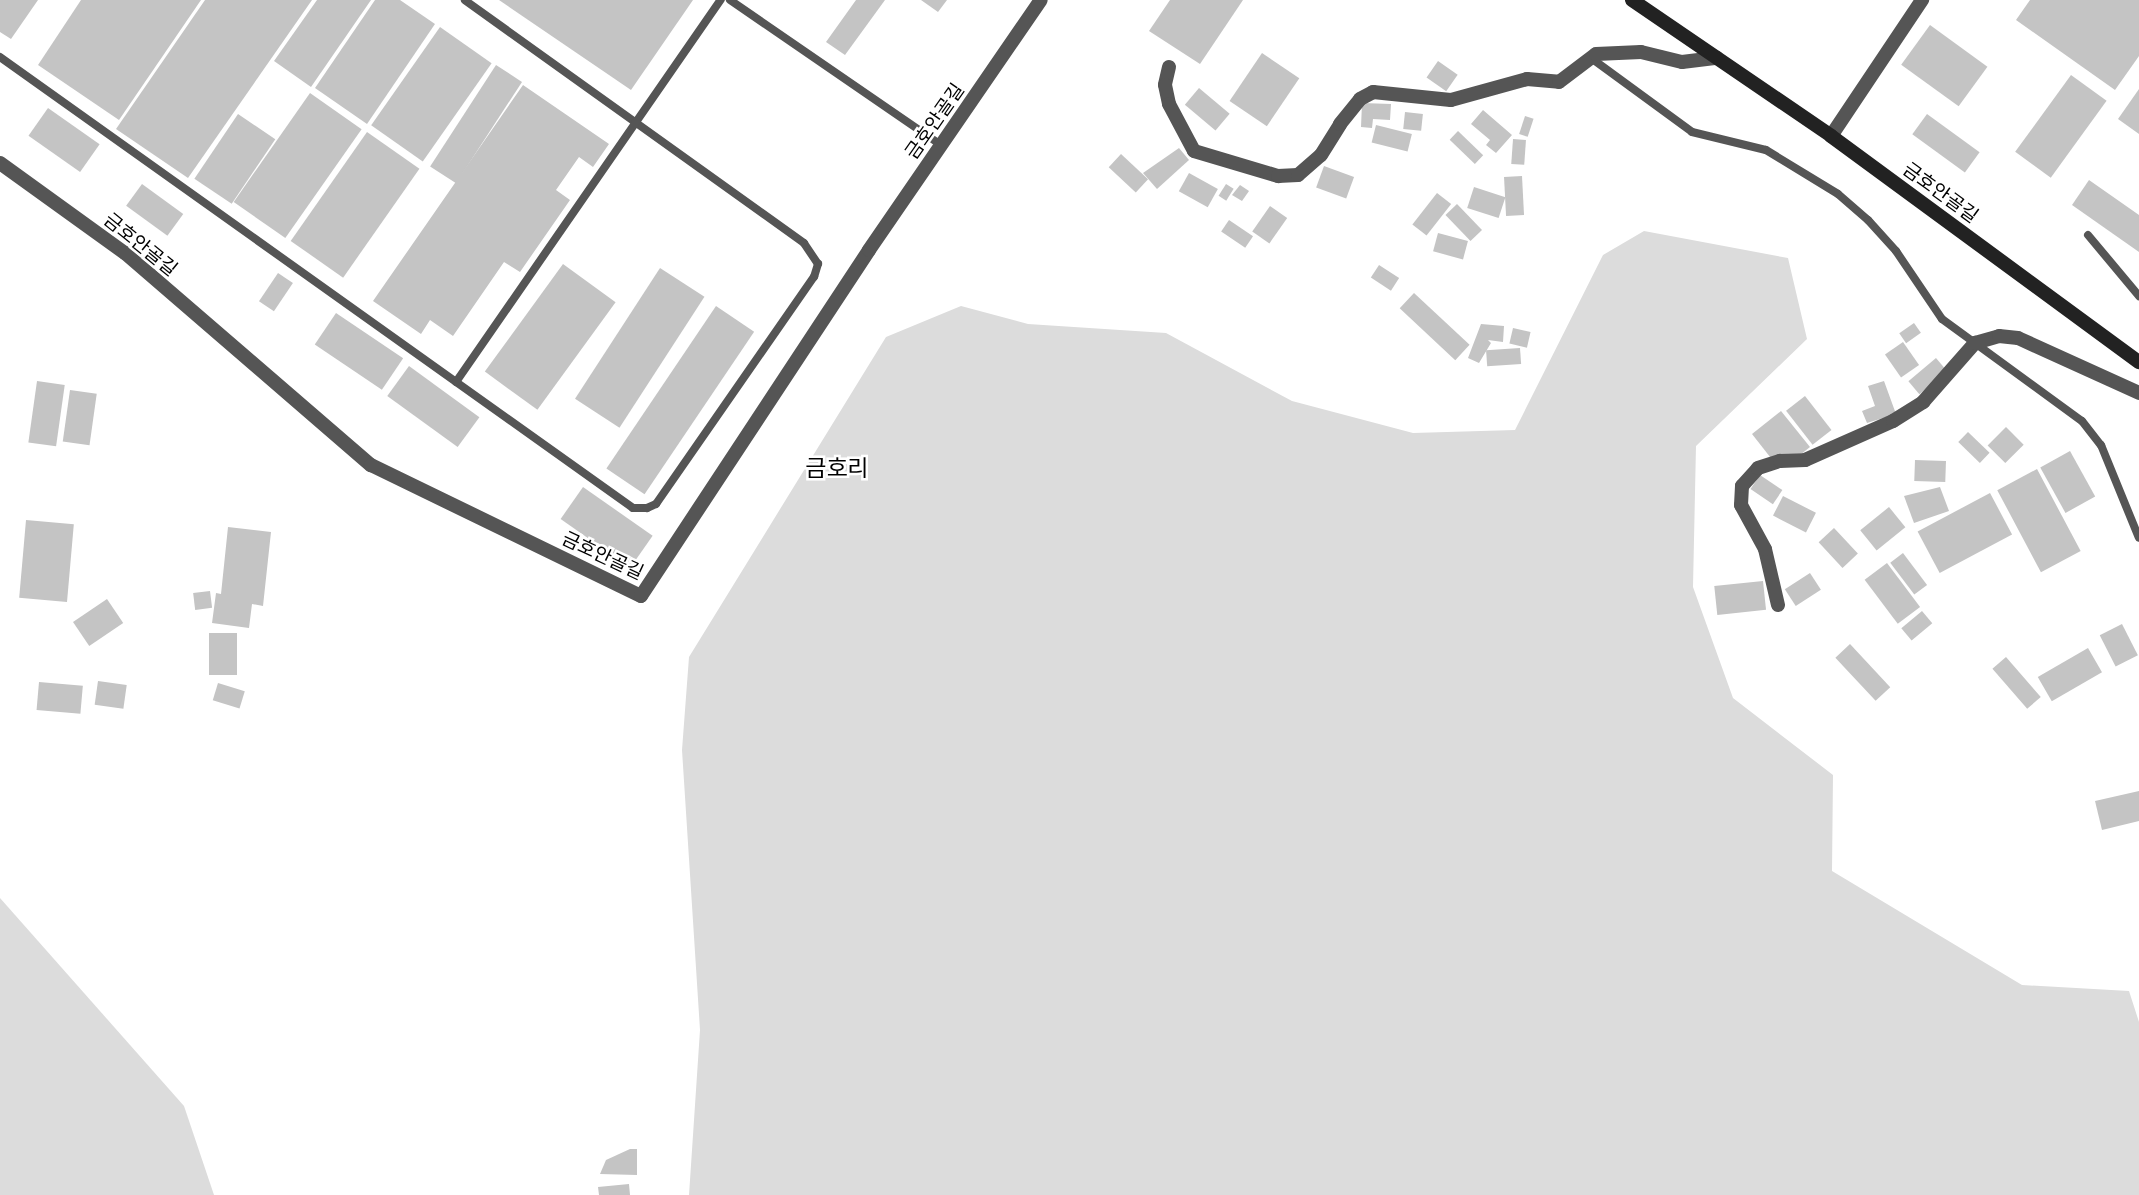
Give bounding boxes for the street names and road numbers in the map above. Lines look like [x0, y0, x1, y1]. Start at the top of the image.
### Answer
street label: 금호안골길 [900, 79, 968, 163]
street label: 금호안골길 [1899, 157, 1983, 227]
street label: 금호안골길 [100, 208, 182, 280]
street label: 금호안골길 [559, 526, 647, 584]

